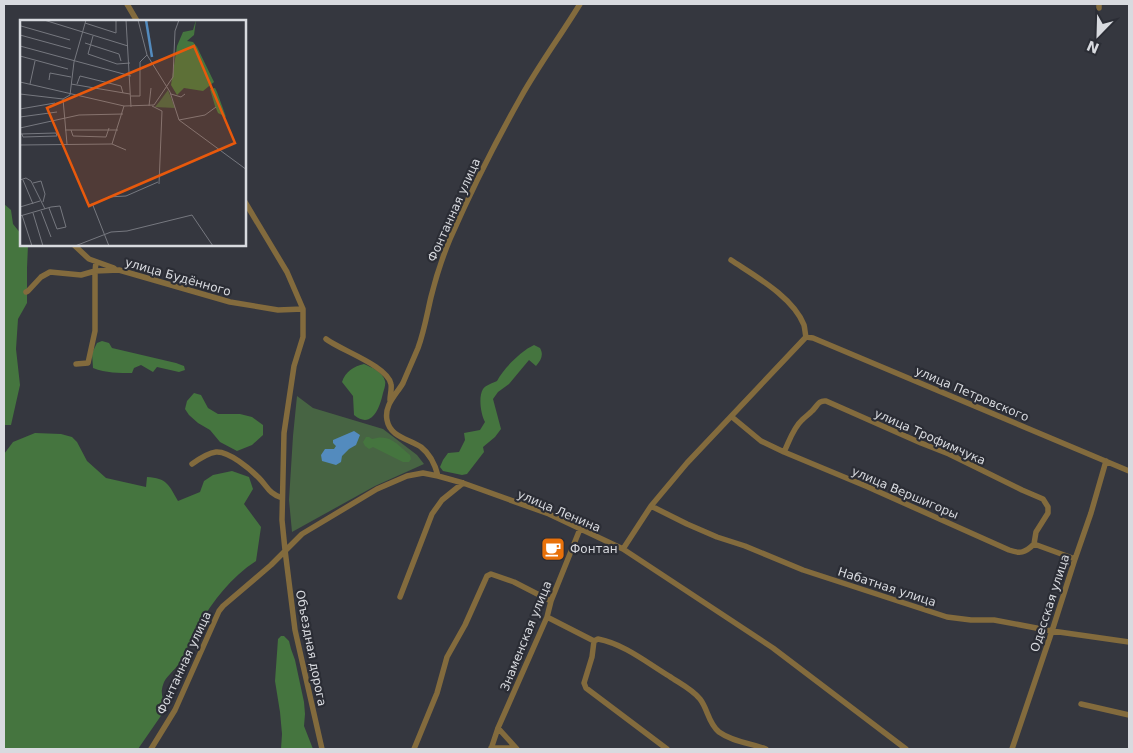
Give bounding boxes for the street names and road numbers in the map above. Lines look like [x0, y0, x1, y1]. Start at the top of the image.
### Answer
street label: Фонтанная улица [425, 156, 483, 264]
street label: улица Будённого [123, 255, 233, 299]
street label: улица Петровского [913, 364, 1031, 424]
street label: улица Трофимчука [872, 406, 988, 468]
street label: улица Вершигоры [849, 464, 961, 522]
street label: улица Ленина [515, 487, 603, 535]
street label: Одесская улица [1028, 552, 1072, 654]
street label: Набатная улица [836, 565, 938, 609]
street label: Знаменская улица [498, 579, 554, 693]
street label: Объездная дорога [293, 589, 329, 707]
street label: Фонтанная улица [154, 609, 214, 717]

